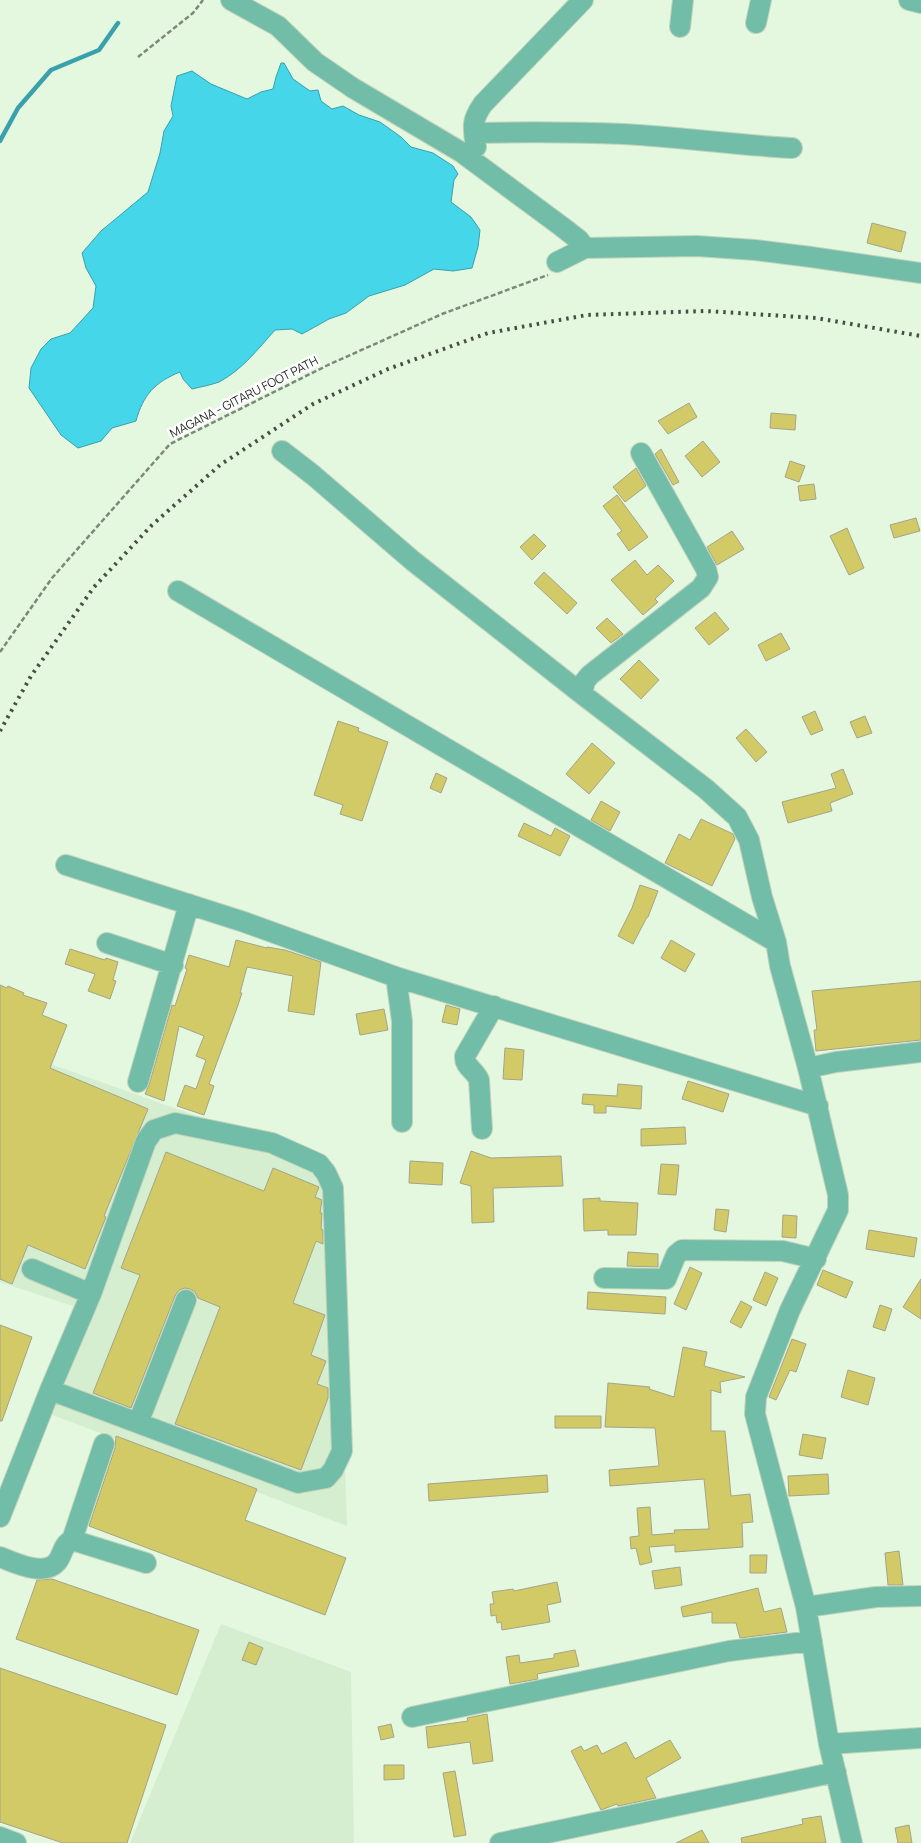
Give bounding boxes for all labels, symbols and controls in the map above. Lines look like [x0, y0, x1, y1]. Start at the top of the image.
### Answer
street label: MAGANA - GITARU FOOT PATH [167, 352, 321, 441]

